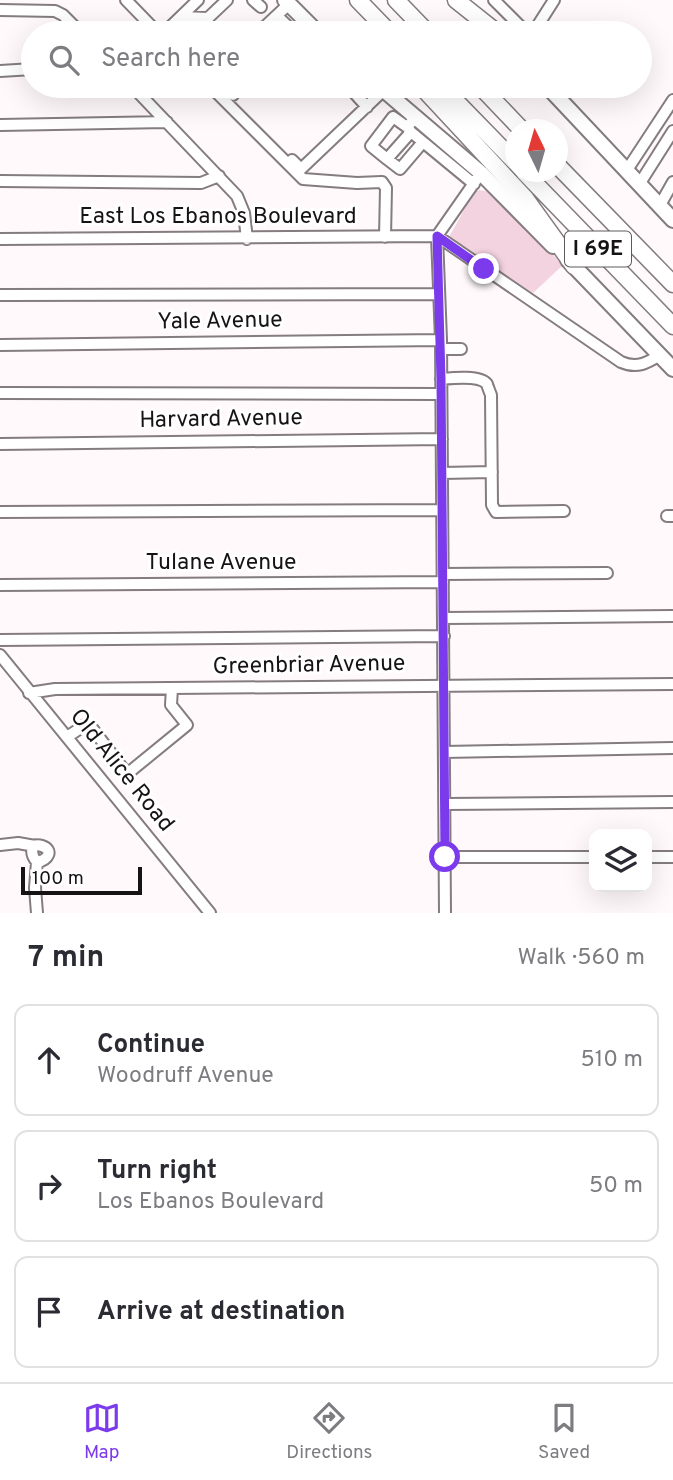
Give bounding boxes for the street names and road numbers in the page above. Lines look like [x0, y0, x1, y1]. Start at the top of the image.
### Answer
street label: East Los Ebanos Boulevard [79, 203, 357, 232]
road number: I 69E [565, 232, 631, 266]
street label: Yale Avenue [157, 306, 283, 338]
street label: Harvard Avenue [139, 404, 303, 436]
street label: Tulane Avenue [146, 549, 296, 578]
street label: Greenbriar Avenue [212, 650, 406, 682]
street label: Old Alice Road [62, 703, 180, 839]

